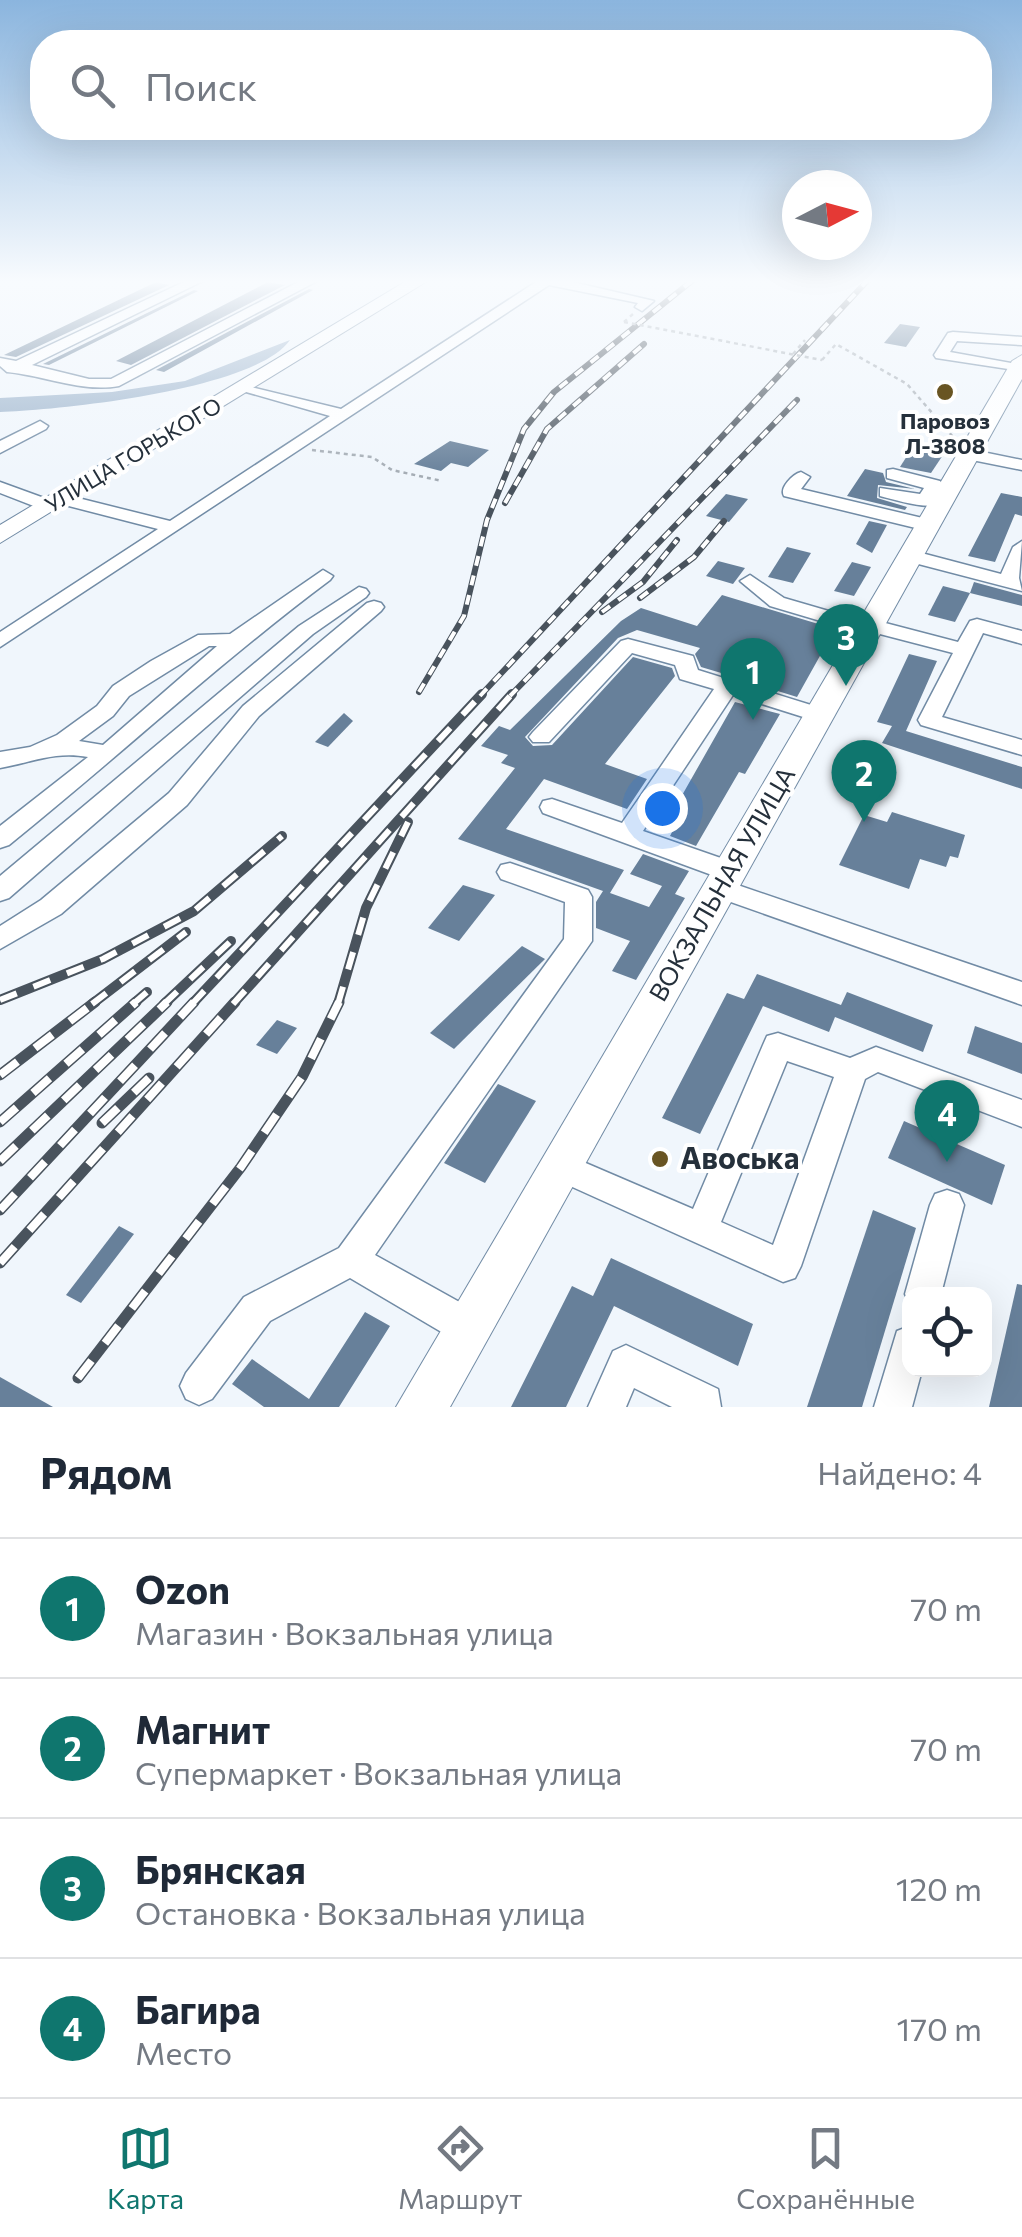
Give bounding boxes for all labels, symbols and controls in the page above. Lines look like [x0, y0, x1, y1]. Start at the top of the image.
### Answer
search box [30, 30, 992, 140]
icon: search [65, 58, 120, 113]
text: Поиск [145, 62, 257, 109]
north arrow [782, 170, 872, 260]
marker: Паровоз Л-3808 [934, 381, 956, 403]
street label: УЛИЦА ГОРЬКОГО [40, 391, 226, 518]
place label: Паровоз Л-3808 [900, 407, 990, 459]
pin: 3 [814, 604, 878, 686]
pin: 1 [720, 638, 786, 720]
pin: 2 [832, 740, 896, 822]
street label: ВОКЗАЛЬНАЯ УЛИЦА [642, 761, 800, 1006]
your location [637, 783, 688, 834]
pin: 4 [914, 1080, 980, 1162]
place label: Авоська [680, 1138, 799, 1175]
marker: Авоська [649, 1148, 671, 1170]
map controls [902, 1287, 992, 1377]
button: locate [902, 1287, 992, 1377]
text: Рядом [40, 1446, 172, 1498]
text: Найдено: 4 [817, 1452, 982, 1492]
text: Ozon [135, 1565, 230, 1612]
text: 1 [65, 1588, 80, 1628]
text: 70 m [910, 1588, 982, 1628]
text: Магазин · Вокзальная улица [135, 1612, 554, 1652]
text: Магнит [135, 1705, 270, 1752]
text: 2 [63, 1728, 82, 1768]
text: 70 m [910, 1728, 982, 1768]
text: Супермаркет · Вокзальная улица [135, 1752, 622, 1792]
text: Брянская [135, 1845, 306, 1892]
text: 3 [63, 1868, 82, 1908]
text: 120 m [896, 1868, 982, 1908]
text: Остановка · Вокзальная улица [135, 1892, 586, 1932]
text: Багира [135, 1985, 261, 2032]
text: 4 [63, 2008, 82, 2048]
text: 170 m [897, 2008, 982, 2048]
text: Место [135, 2032, 232, 2072]
tab: Карта [107, 2121, 184, 2215]
tab: Маршрут [398, 2121, 522, 2215]
tab: Сохранённые [736, 2121, 915, 2215]

